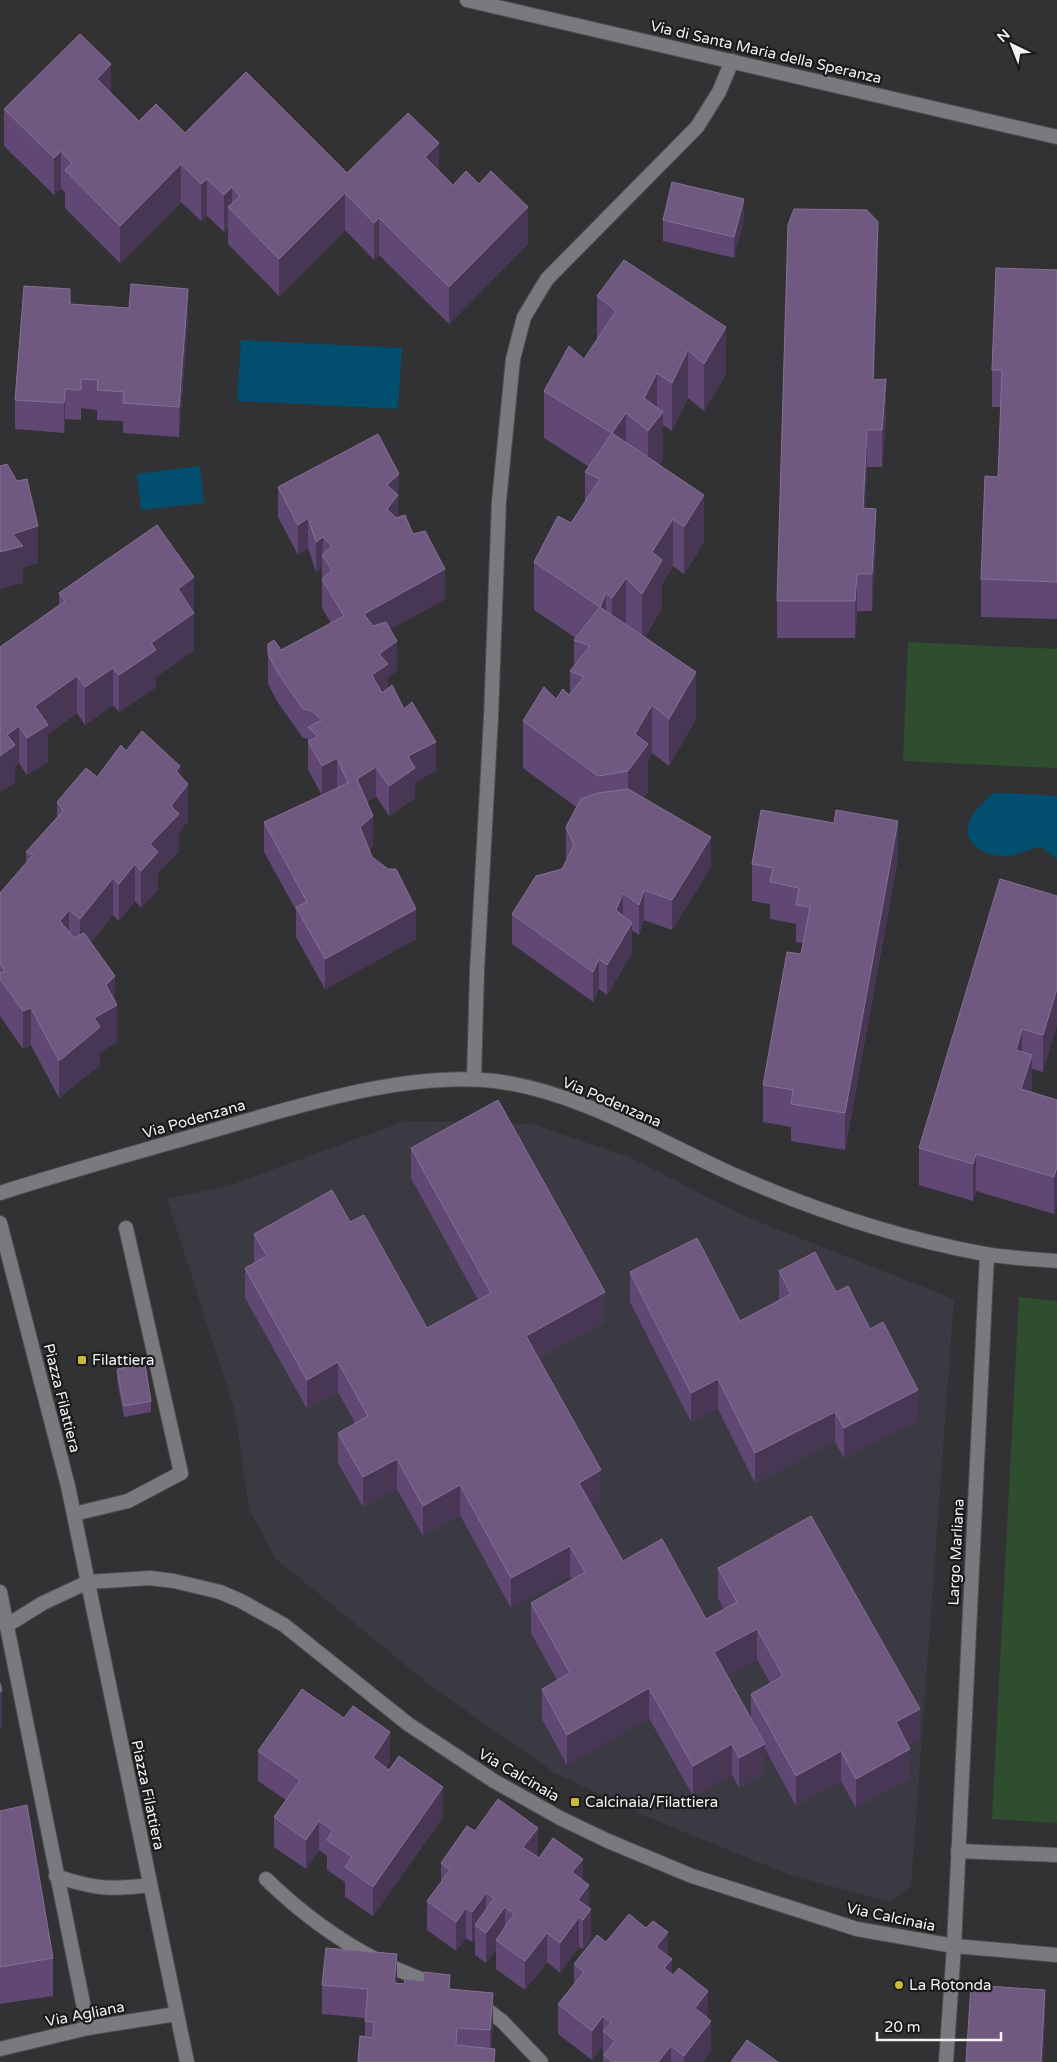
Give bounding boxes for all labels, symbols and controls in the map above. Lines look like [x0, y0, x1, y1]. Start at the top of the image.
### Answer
street label: Via di Santa Maria della Speranza [649, 17, 883, 87]
north arrow [987, 20, 1037, 70]
text: N [994, 26, 1013, 46]
street label: Via Podenzana [560, 1073, 664, 1131]
street label: Via Podenzana [141, 1096, 247, 1142]
street label: Piazza Filattiera [40, 1342, 84, 1454]
place label: Filattiera [92, 1351, 155, 1369]
marker: Filattiera [76, 1354, 88, 1366]
street label: Largo Marliana [944, 1498, 968, 1606]
street label: Piazza Filattiera [128, 1738, 168, 1852]
street label: Via Calcinaia [475, 1745, 563, 1805]
place label: Calcinaia/Filattiera [585, 1793, 718, 1811]
marker: Calcinaia/Filattiera [569, 1796, 581, 1808]
street label: Via Calcinaia [845, 1899, 937, 1935]
place label: La Rotonda [909, 1976, 992, 1994]
marker: La Rotonda [893, 1979, 905, 1991]
street label: Via Agliana [44, 1998, 126, 2030]
scale bar [877, 2010, 1001, 2042]
text: 20 m [884, 2018, 921, 2036]

